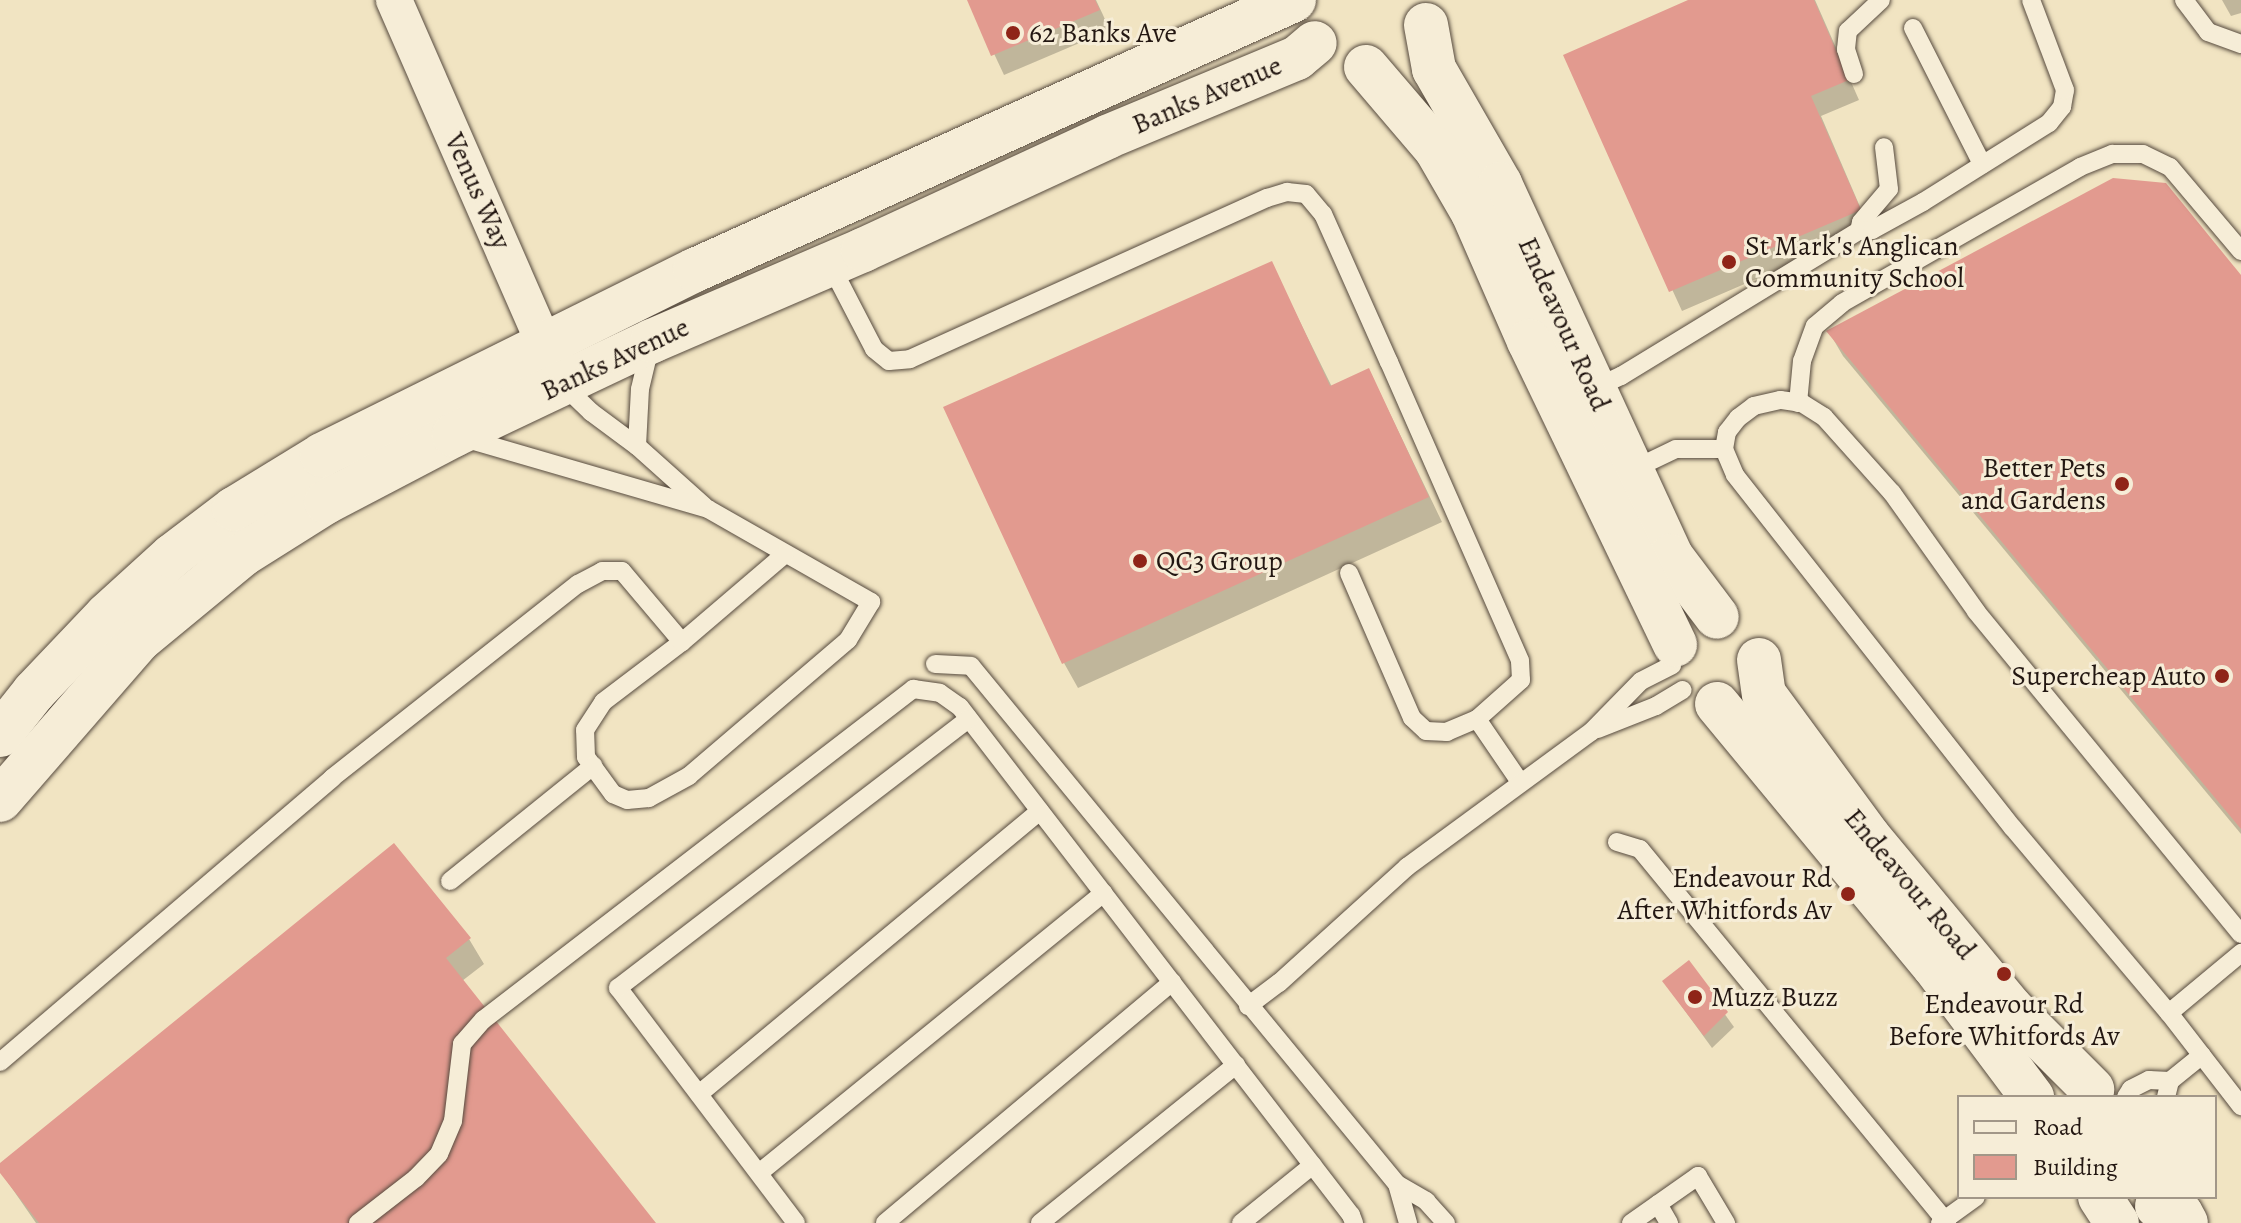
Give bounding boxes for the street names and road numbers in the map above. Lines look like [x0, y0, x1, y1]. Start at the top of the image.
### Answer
street label: Banks Avenue [1127, 48, 1287, 142]
street label: Venus Way [438, 128, 518, 254]
street label: Endeavour Road [1511, 232, 1617, 416]
street label: Banks Avenue [536, 310, 694, 408]
street label: Endeavour Road [1837, 802, 1983, 966]

